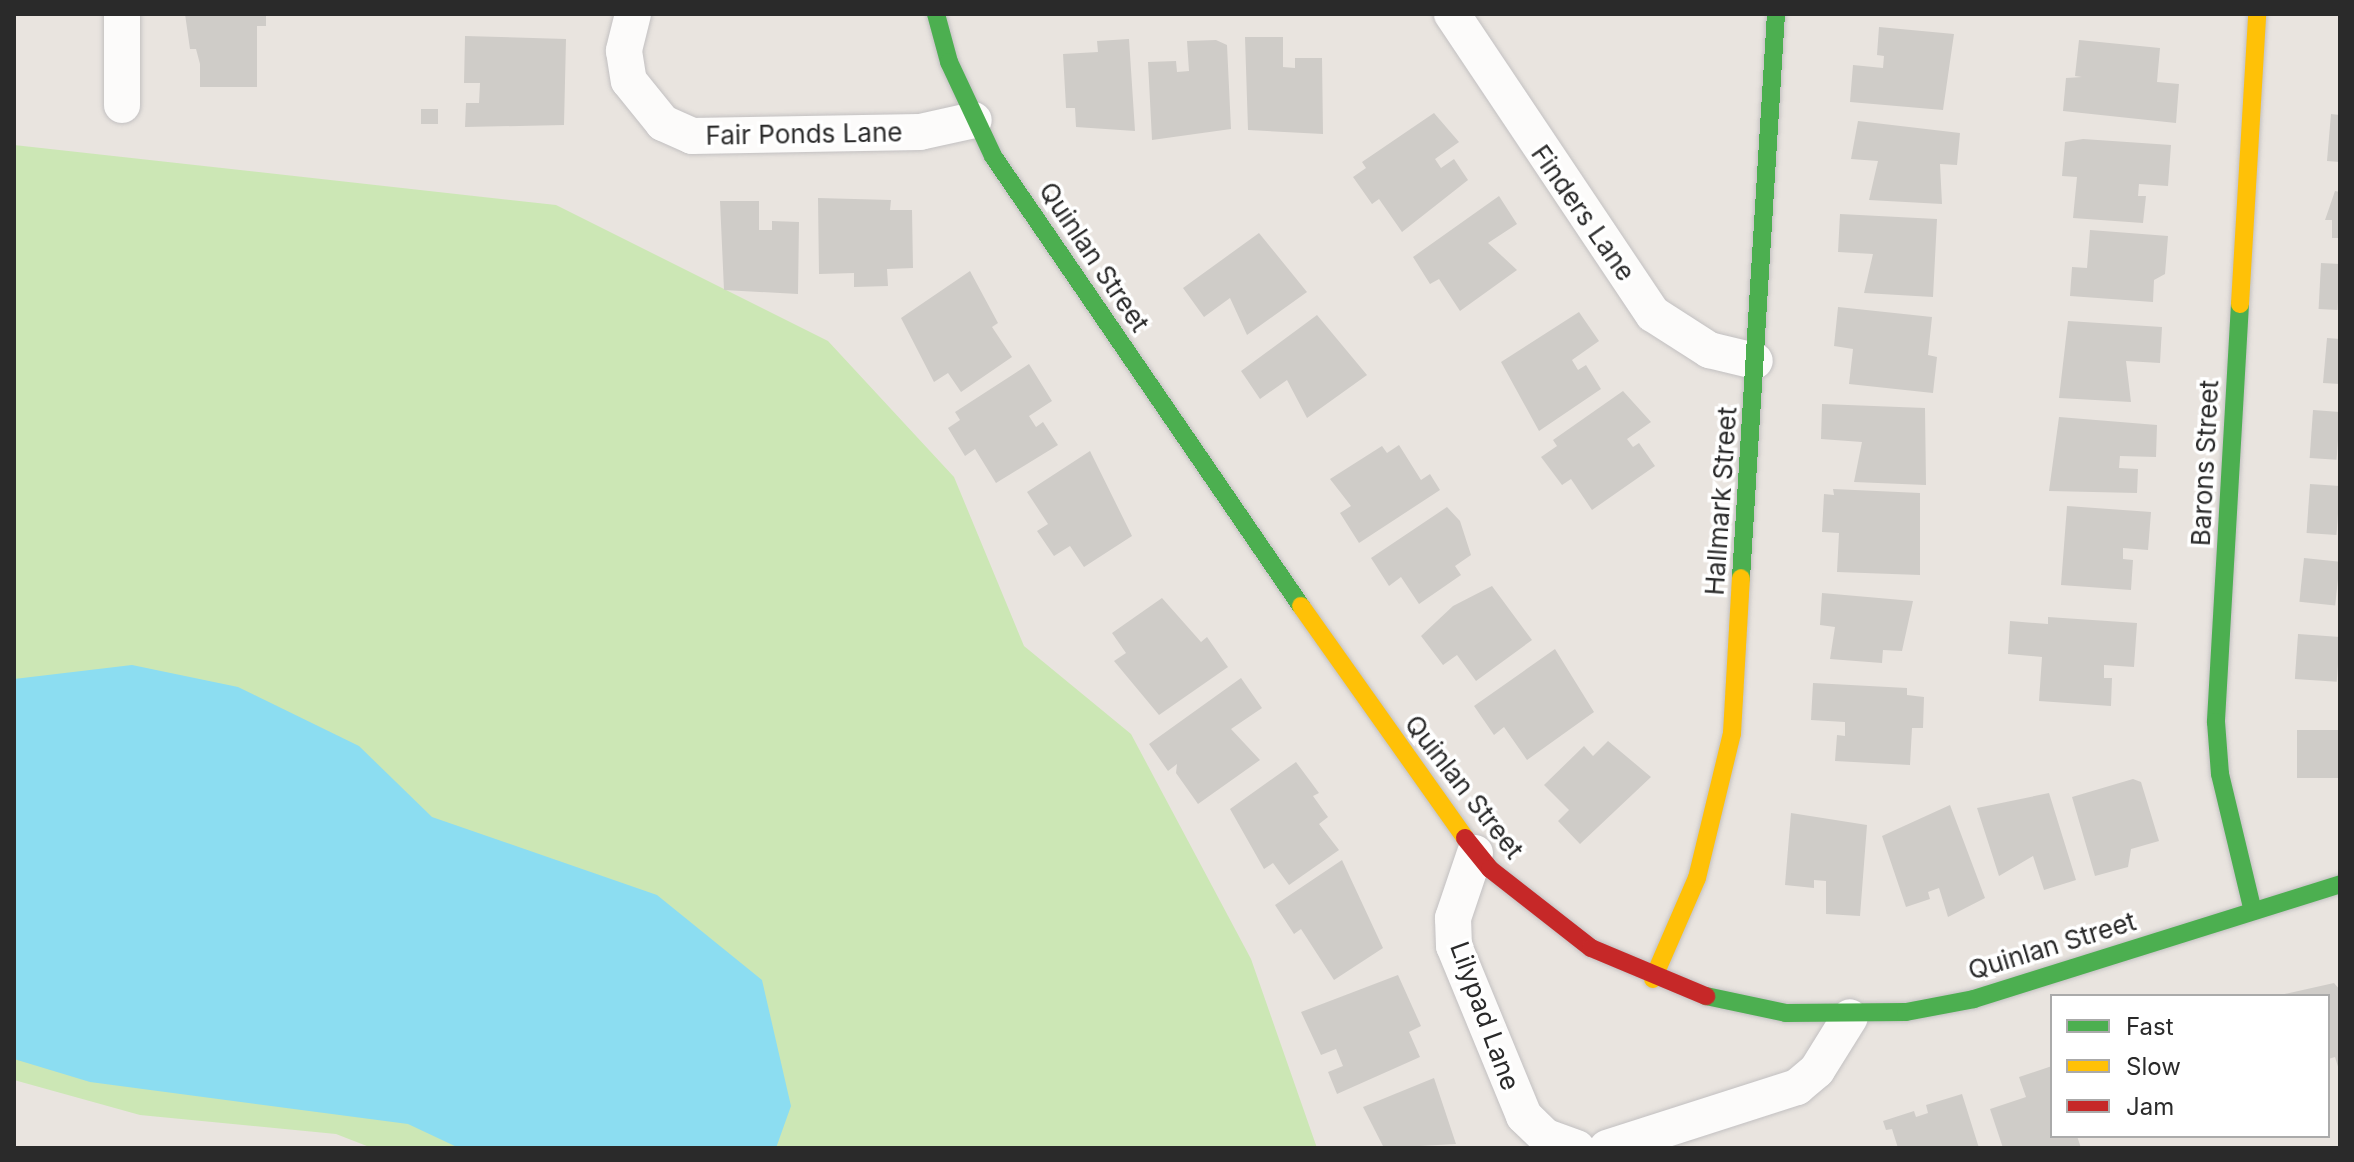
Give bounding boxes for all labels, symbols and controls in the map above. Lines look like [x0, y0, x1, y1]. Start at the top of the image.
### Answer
street label: Fair Ponds Lane [705, 117, 903, 151]
street label: Finders Lane [1525, 139, 1641, 287]
street label: Quinlan Street [1032, 176, 1156, 338]
street label: Barons Street [2185, 379, 2225, 547]
street label: Hallmark Street [1699, 406, 1743, 596]
street label: Quinlan Street [1398, 709, 1530, 865]
street label: Quinlan Street [1964, 906, 2140, 986]
street label: Lilypad Lane [1444, 937, 1526, 1095]
legend [2050, 994, 2330, 1138]
text: Fast [2126, 1012, 2174, 1041]
text: Slow [2126, 1052, 2181, 1081]
text: Jam [2126, 1092, 2174, 1121]

